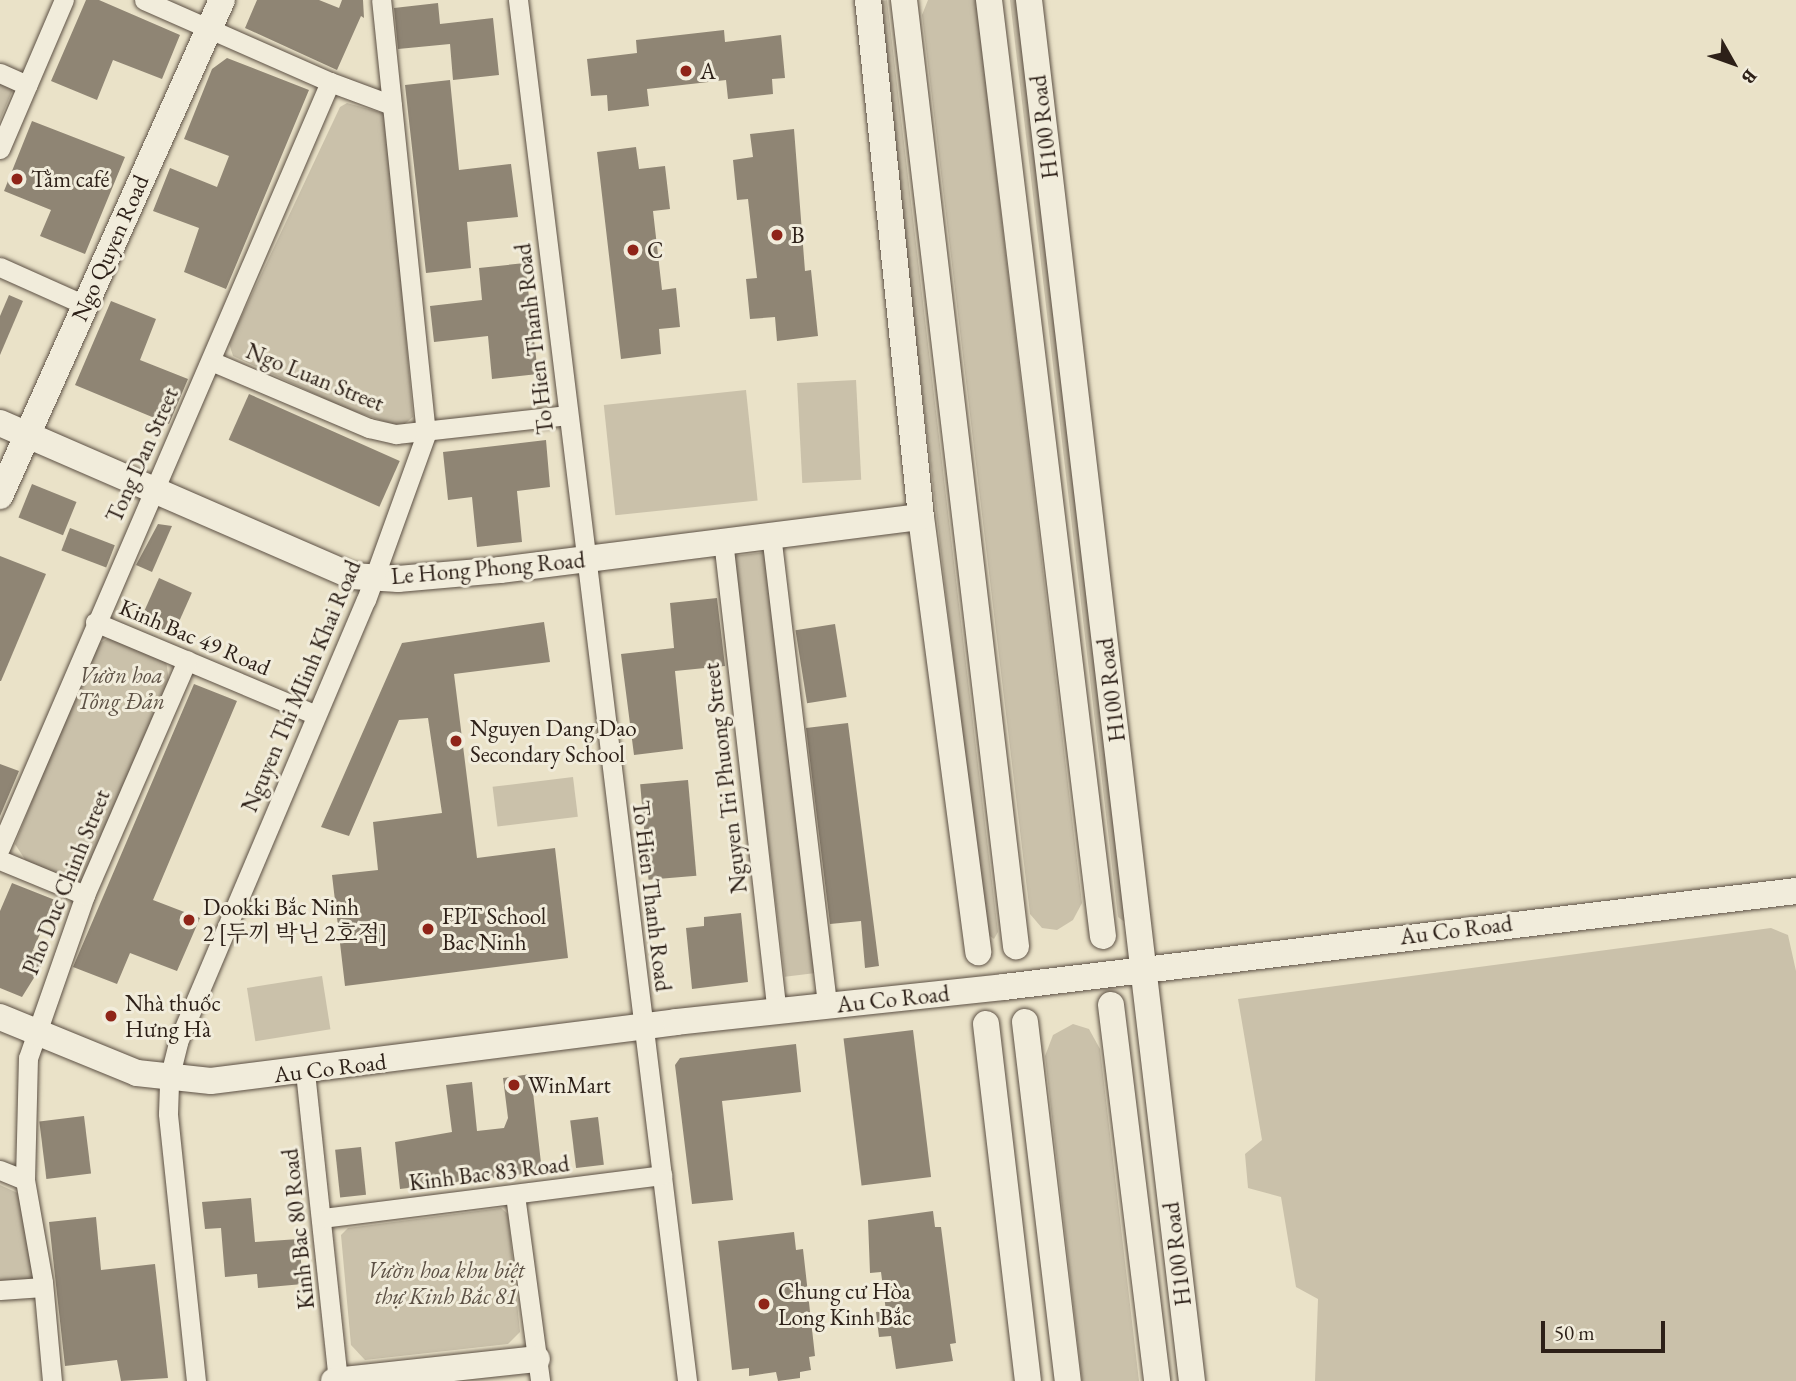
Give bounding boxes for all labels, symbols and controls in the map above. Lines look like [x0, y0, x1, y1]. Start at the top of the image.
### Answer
north arrow [1698, 28, 1768, 98]
place label: A [700, 57, 716, 85]
marker: A [678, 63, 694, 79]
text: B [1736, 64, 1763, 89]
street label: H100 Road [1024, 73, 1064, 181]
place label: Tằm café [31, 165, 110, 193]
marker: Tằm café [9, 171, 25, 187]
street label: Ngo Quyen Road [65, 171, 155, 325]
place label: B [791, 221, 805, 249]
marker: B [769, 227, 785, 243]
place label: C [647, 236, 663, 264]
street label: To Hien Thanh Road [509, 242, 559, 436]
marker: C [625, 242, 641, 258]
street label: Ngo Luan Street [242, 337, 388, 417]
street label: Tong Dan Street [100, 383, 184, 527]
street label: Le Hong Phong Road [390, 546, 586, 590]
street label: Nguyen Thi MIinh Khai Road [235, 556, 367, 816]
street label: Kinh Bac 49 Road [115, 593, 275, 681]
street label: H100 Road [1091, 636, 1131, 744]
park label: Vườn hoa Tông Đản [77, 661, 165, 715]
street label: Nguyen Tri Phuong Street [697, 661, 753, 895]
place label: Nguyen Dang Dao Secondary School [470, 714, 637, 768]
marker: Nguyen Dang Dao Secondary School [448, 733, 464, 749]
street label: Pho Duc Chinh Street [16, 786, 116, 978]
street label: To Hien Thanh Road [627, 799, 677, 993]
place label: Dookki Bắc Ninh 2 [두끼 박닌 2호점] [203, 893, 387, 947]
place label: FPT School Bac Ninh [442, 902, 546, 956]
street label: Au Co Road [1398, 909, 1514, 951]
marker: Dookki Bắc Ninh 2 [두끼 박닌 2호점] [181, 912, 197, 928]
marker: FPT School Bac Ninh [420, 921, 436, 937]
street label: Au Co Road [835, 979, 951, 1019]
place label: Nhà thuốc Hưng Hà [125, 989, 221, 1043]
marker: Nhà thuốc Hưng Hà [103, 1008, 119, 1024]
street label: Au Co Road [272, 1047, 388, 1089]
place label: WinMart [528, 1071, 611, 1099]
marker: WinMart [506, 1077, 522, 1093]
street label: Kinh Bac 80 Road [276, 1147, 320, 1311]
street label: Kinh Bac 83 Road [407, 1149, 571, 1197]
street label: H100 Road [1157, 1200, 1197, 1308]
park label: Vườn hoa khu biệt thự Kinh Bắc 81 [367, 1256, 525, 1310]
place label: Chung cư Hòa Long Kinh Bắc [778, 1277, 911, 1331]
marker: Chung cư Hòa Long Kinh Bắc [756, 1296, 772, 1312]
scale bar [1544, 1308, 1668, 1352]
text: 50 m [1554, 1319, 1595, 1346]

